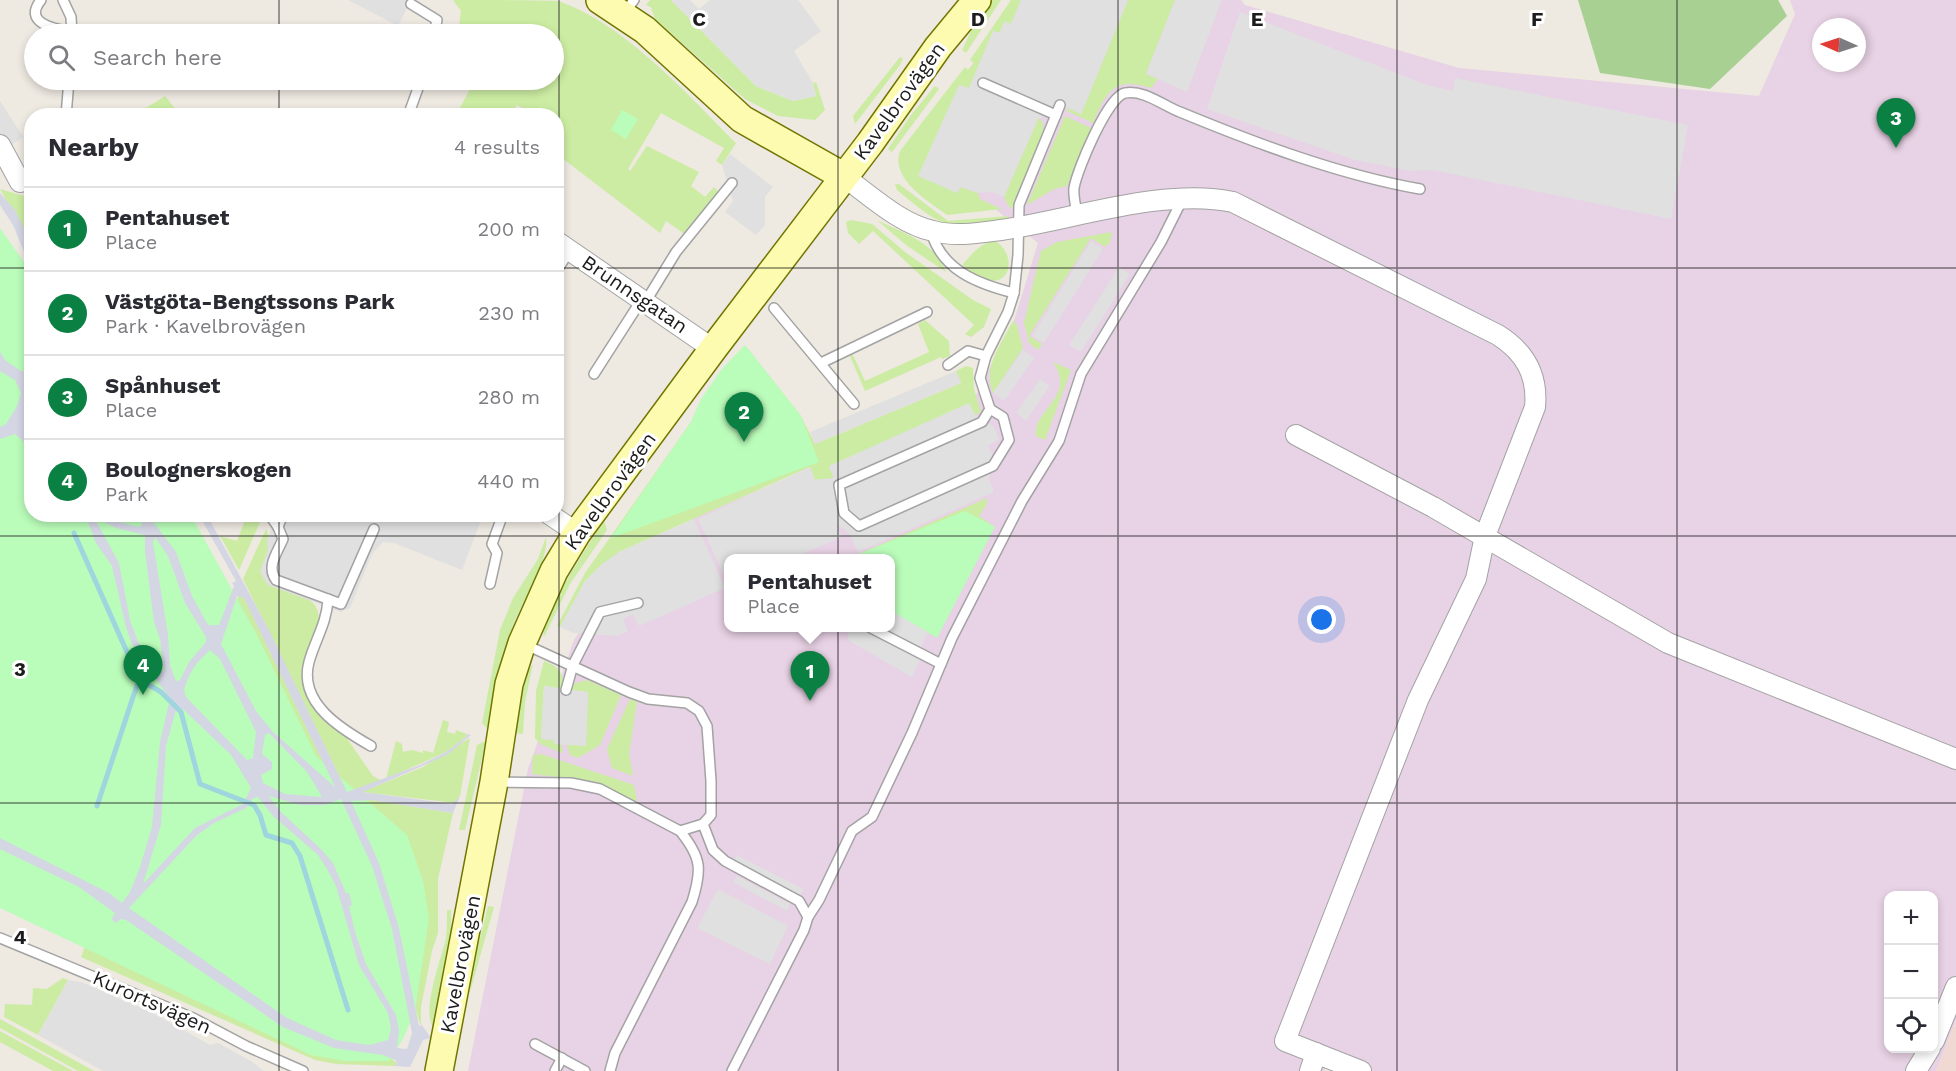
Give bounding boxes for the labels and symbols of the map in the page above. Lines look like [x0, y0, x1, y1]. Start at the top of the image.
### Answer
text: C [692, 7, 706, 31]
text: D [971, 7, 985, 31]
text: E [1251, 7, 1263, 31]
text: F [1531, 7, 1543, 31]
north arrow [1812, 18, 1866, 72]
street label: Kavelbrovägen [848, 37, 950, 165]
pin: 3 [1876, 98, 1916, 148]
street label: Brunnsgatan [578, 250, 692, 338]
pin: 2 [724, 392, 764, 442]
street label: Kavelbrovägen [559, 427, 661, 555]
your location [1307, 605, 1336, 634]
pin: 4 [124, 646, 162, 695]
pin: 1 [790, 652, 830, 701]
text: 3 [14, 657, 26, 681]
street label: Kavelbrovägen [435, 893, 485, 1035]
text: 4 [14, 925, 27, 949]
street label: Kurortsvägen [89, 965, 215, 1039]

